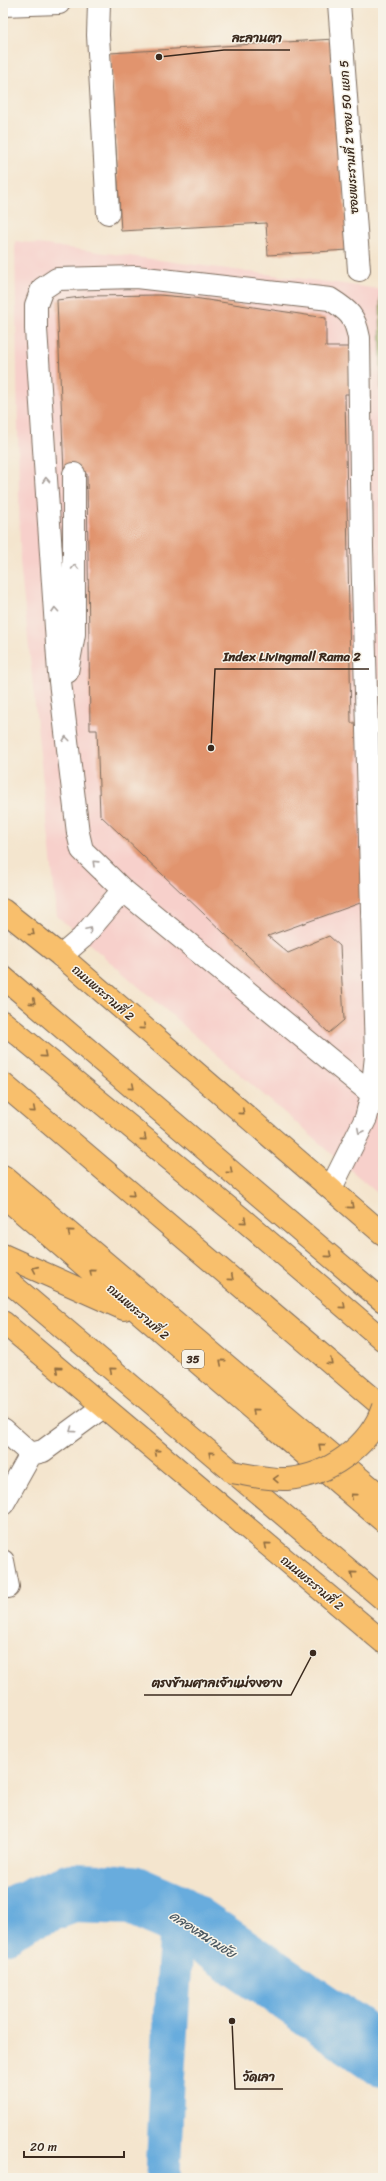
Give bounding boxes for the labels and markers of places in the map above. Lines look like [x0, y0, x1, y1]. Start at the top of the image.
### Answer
callout: ละลานตา [224, 25, 290, 50]
callout: Index Livingmall Rama 2 [215, 644, 369, 669]
callout: ตรงข้ามศาลเจ้าแม่จงอาง [144, 1670, 291, 1695]
callout: วัดเลา [235, 2064, 283, 2089]

